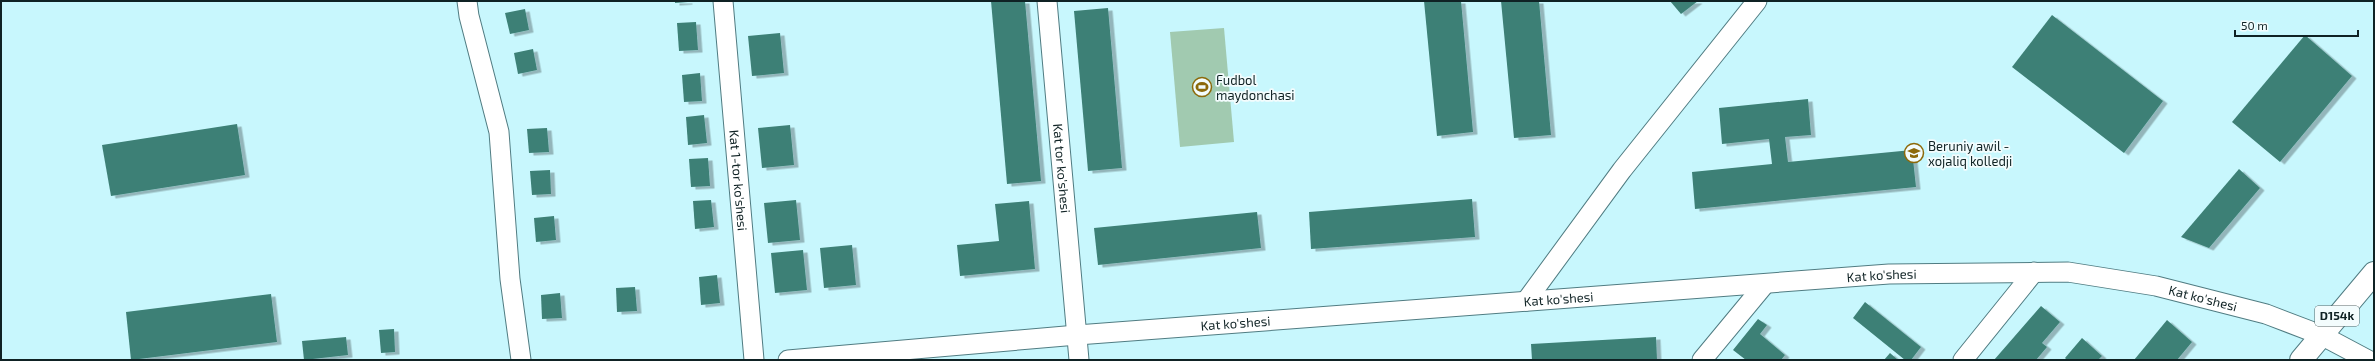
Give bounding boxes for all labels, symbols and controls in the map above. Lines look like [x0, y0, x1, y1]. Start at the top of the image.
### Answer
scale bar [2235, 12, 2358, 38]
text: 50 m [2241, 18, 2268, 32]
place label: Fudbol maydonchasi [1216, 72, 1295, 103]
sports icon: Fudbol maydonchasi [1191, 76, 1213, 98]
street label: Kat tor ko'shesi [1050, 123, 1074, 214]
street label: Kat 1-tor ko'shesi [726, 129, 751, 231]
place label: Beruniy awil - xojaliq kolledji [1928, 138, 2012, 169]
school or university icon: Beruniy awil - xojaliq kolledji [1903, 142, 1925, 164]
street label: Kat ko'shesi [1846, 266, 1917, 285]
street label: Kat ko'shesi [2167, 282, 2239, 314]
street label: Kat ko'shesi [1523, 288, 1594, 309]
road number: D154k [2315, 306, 2359, 326]
street label: Kat ko'shesi [1200, 312, 1271, 334]

